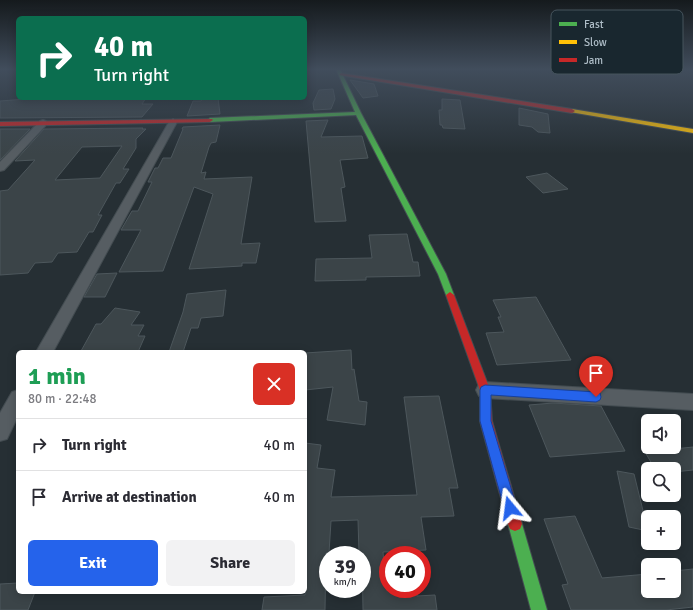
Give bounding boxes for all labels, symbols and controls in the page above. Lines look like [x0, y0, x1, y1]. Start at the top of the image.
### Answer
legend [551, 10, 683, 74]
text: Fast [584, 18, 604, 31]
text: 40 m [94, 30, 153, 64]
icon: right [28, 32, 80, 84]
text: Slow [584, 36, 607, 49]
text: Jam [584, 54, 603, 67]
text: Turn right [94, 64, 169, 86]
pin [579, 356, 613, 397]
text: 1 min [28, 361, 86, 391]
icon: arrive [585, 362, 607, 384]
button: close [253, 363, 295, 405]
text: 80 m · 22:48 [28, 391, 97, 407]
map controls [641, 414, 681, 598]
button: sound [641, 414, 681, 454]
icon: right [28, 434, 50, 456]
text: Turn right [62, 436, 127, 454]
text: 40 m [264, 436, 295, 454]
button: search [641, 462, 681, 502]
icon: arrive [28, 486, 50, 508]
position arrow [489, 487, 531, 529]
text: Arrive at destination [62, 488, 197, 506]
text: 40 m [264, 488, 295, 506]
button: + [641, 510, 681, 550]
button: Exit [28, 540, 158, 586]
button: Share [166, 540, 295, 586]
speed limit sign: 40 [379, 546, 431, 598]
text: 39 [334, 554, 356, 579]
button: − [641, 558, 681, 598]
text: km/h [334, 576, 356, 588]

